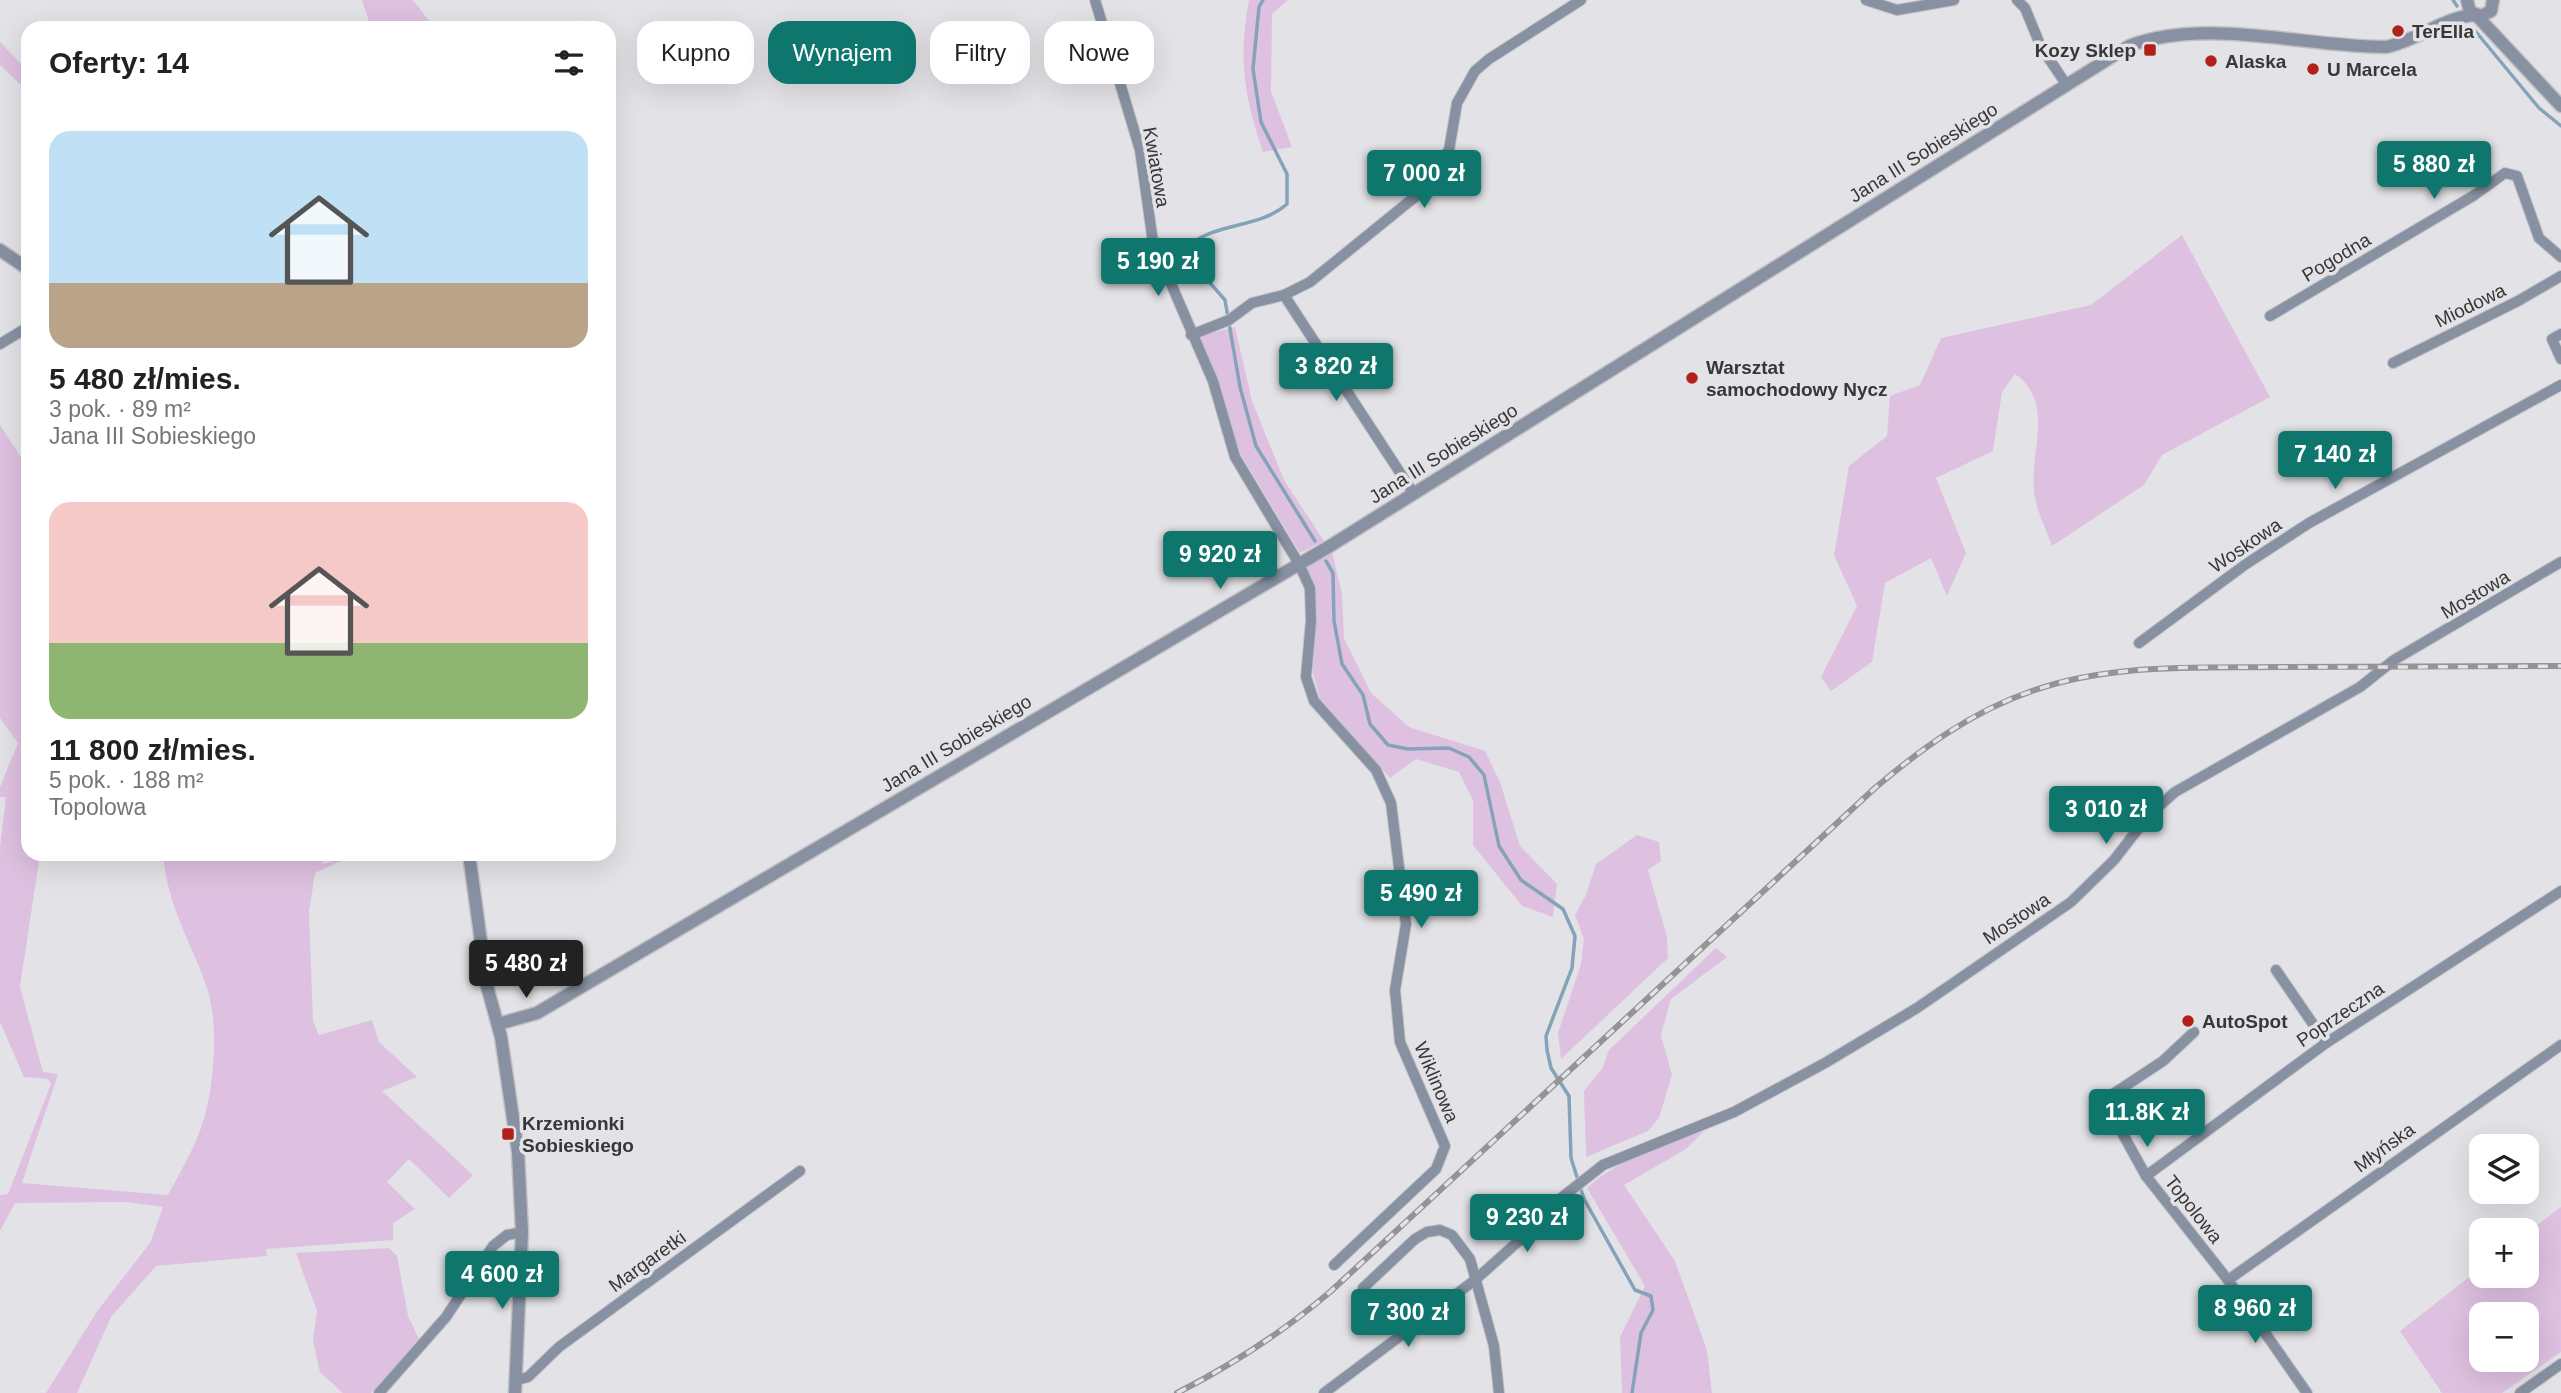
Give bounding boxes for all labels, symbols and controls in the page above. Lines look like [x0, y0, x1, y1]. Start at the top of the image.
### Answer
chip: Kupno [637, 21, 754, 84]
chip: Wynajem [768, 21, 916, 84]
chip: Filtry [930, 21, 1030, 84]
chip: Nowe [1044, 21, 1154, 84]
place label: TerElla [2412, 21, 2474, 42]
marker: TerElla [2390, 23, 2406, 39]
place label: Kozy Sklep [2035, 40, 2136, 61]
marker: Kozy Sklep [2142, 42, 2158, 58]
icon: filters [550, 44, 588, 82]
text: Oferty: 14 [49, 46, 189, 79]
place label: Alaska [2225, 51, 2287, 72]
marker: Alaska [2203, 53, 2219, 69]
place label: U Marcela [2327, 59, 2417, 80]
marker: U Marcela [2305, 61, 2321, 77]
street label: Jana III Sobieskiego [1845, 98, 2001, 207]
street label: Kwiatowa [1139, 125, 1174, 209]
pin: 5 880 zł [2362, 142, 2506, 201]
pin: 7 000 zł [1352, 150, 1496, 210]
text: 5 880 zł [2393, 151, 2475, 177]
text: 7 000 zł [1383, 160, 1465, 186]
icon: home [256, 177, 382, 303]
street label: Pogodna [2298, 229, 2375, 286]
pin: 5 190 zł [1086, 238, 1230, 298]
text: 5 190 zł [1117, 248, 1199, 274]
street label: Miodowa [2431, 279, 2509, 332]
pin: 3 820 zł [1264, 344, 1408, 403]
text: 3 820 zł [1295, 353, 1377, 379]
place label: Warsztat samochodowy Nycz [1706, 357, 1888, 400]
text: 5 480 zł/mies. [49, 362, 241, 395]
marker: Warsztat samochodowy Nycz [1684, 370, 1700, 386]
text: 3 pok. · 89 m² [49, 396, 191, 422]
street label: Jana III Sobieskiego [1365, 399, 1521, 508]
text: Jana III Sobieskiego [49, 423, 256, 449]
pin: 7 140 zł [2263, 432, 2407, 491]
text: 7 140 zł [2294, 441, 2376, 467]
street label: Woskowa [2205, 514, 2286, 577]
pin: 9 920 zł [1148, 532, 1292, 591]
text: 9 920 zł [1179, 541, 1261, 567]
icon: home [256, 548, 382, 674]
street label: Mostowa [2437, 566, 2514, 623]
street label: Jana III Sobieskiego [878, 690, 1035, 796]
text: 11 800 zł/mies. [49, 733, 256, 766]
text: 5 pok. · 188 m² [49, 767, 204, 793]
pin: 3 010 zł [2034, 786, 2178, 846]
text: Topolowa [49, 794, 146, 820]
text: 3 010 zł [2065, 796, 2147, 822]
pin: 5 490 zł [1349, 870, 1493, 930]
text: 5 490 zł [1380, 880, 1462, 906]
street label: Mostowa [1979, 888, 2054, 948]
pin: 5 480 zł [454, 940, 598, 1000]
text: 5 480 zł [485, 950, 567, 976]
street label: Poprzeczna [2293, 977, 2388, 1051]
place label: AutoSpot [2202, 1011, 2288, 1032]
marker: AutoSpot [2180, 1013, 2196, 1029]
street label: Wiklinowa [1410, 1039, 1463, 1126]
pin: 11.8K zł [2075, 1090, 2219, 1149]
text: 11.8K zł [2105, 1099, 2189, 1125]
place label: Krzemionki Sobieskiego [522, 1113, 634, 1156]
street label: Młyńska [2350, 1118, 2419, 1176]
marker: Krzemionki Sobieskiego [500, 1126, 516, 1142]
map controls [2469, 1134, 2539, 1372]
button: layers [2469, 1134, 2539, 1204]
street label: Topolowa [2161, 1171, 2227, 1248]
pin: 9 230 zł [1455, 1194, 1599, 1254]
text: 9 230 zł [1486, 1204, 1568, 1230]
button: + [2469, 1218, 2539, 1288]
street label: Margaretki [605, 1227, 690, 1296]
pin: 4 600 zł [430, 1252, 574, 1311]
text: 4 600 zł [461, 1261, 543, 1287]
pin: 8 960 zł [2183, 1286, 2327, 1345]
pin: 7 300 zł [1336, 1290, 1480, 1349]
text: 8 960 zł [2214, 1295, 2296, 1321]
text: 7 300 zł [1367, 1299, 1449, 1325]
button: − [2469, 1302, 2539, 1372]

